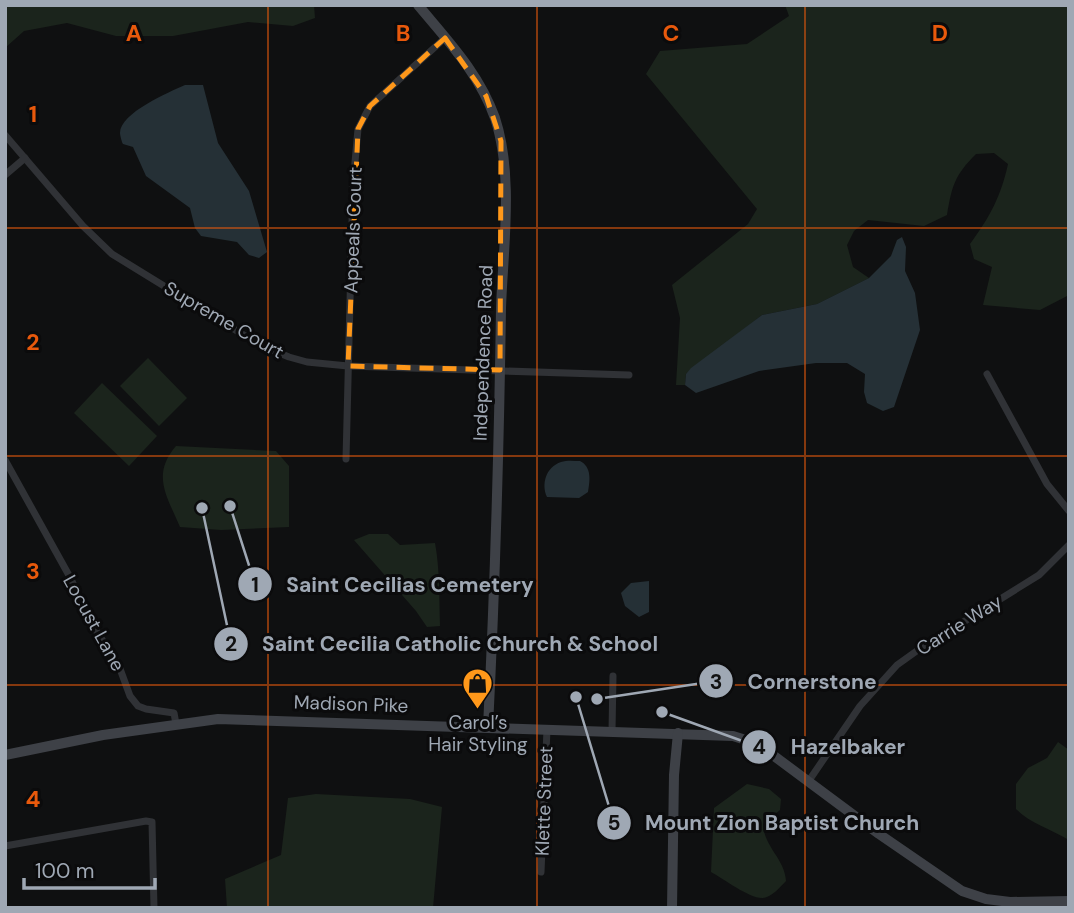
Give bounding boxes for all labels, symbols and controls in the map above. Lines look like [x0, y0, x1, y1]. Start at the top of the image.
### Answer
text: A [126, 18, 142, 48]
text: B [396, 18, 410, 48]
text: C [663, 18, 679, 48]
text: D [932, 18, 948, 48]
text: 1 [29, 99, 37, 129]
street label: Appeals Court [338, 166, 368, 294]
street label: Independence Road [467, 265, 499, 441]
street label: Supreme Court [160, 276, 288, 364]
text: 2 [26, 327, 40, 357]
text: 3 [26, 556, 40, 586]
callout: Saint Cecilias Cemetery [237, 563, 547, 605]
street label: Locust Lane [57, 570, 131, 676]
text: 1 [251, 571, 259, 599]
text: Saint Cecilias Cemetery [286, 571, 534, 599]
street label: Carrie Way [911, 589, 1007, 661]
callout: Saint Cecilia Catholic Church & School [213, 623, 672, 665]
text: 2 [225, 630, 237, 658]
text: Saint Cecilia Catholic Church & School [262, 630, 658, 658]
callout: Cornerstone [699, 660, 891, 702]
shop icon: Carol’s Hair Styling [461, 666, 495, 710]
text: 3 [710, 668, 722, 696]
text: Cornerstone [747, 668, 877, 696]
street label: Madison Pike [293, 690, 409, 718]
place label: Carol’s Hair Styling [428, 710, 528, 757]
callout: Hazelbaker [741, 726, 919, 768]
text: 4 [752, 733, 766, 761]
text: Hazelbaker [791, 733, 906, 761]
street label: Klette Street [530, 746, 558, 856]
text: 4 [26, 784, 41, 814]
callout: Mount Zion Baptist Church [596, 802, 934, 844]
text: 5 [607, 809, 621, 837]
text: Mount Zion Baptist Church [645, 809, 919, 837]
scale bar [24, 846, 156, 890]
text: 100 m [35, 857, 95, 885]

